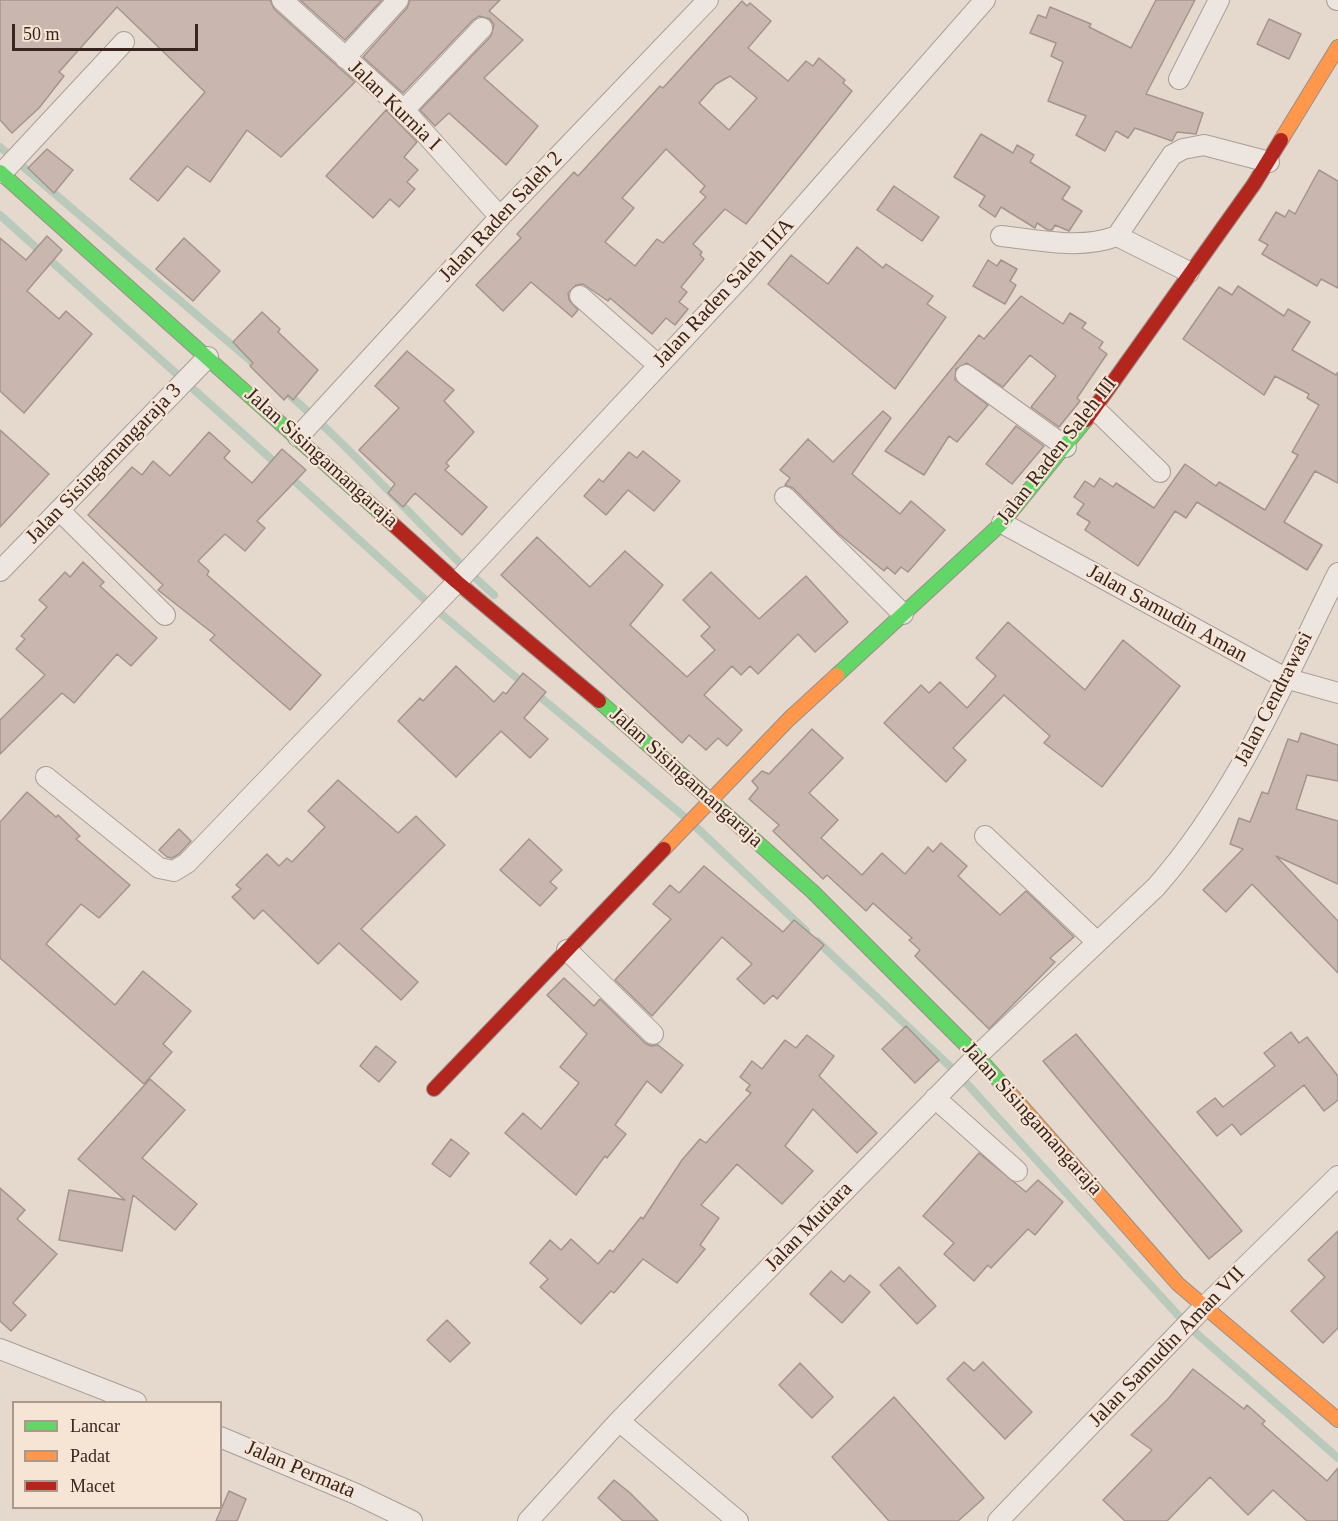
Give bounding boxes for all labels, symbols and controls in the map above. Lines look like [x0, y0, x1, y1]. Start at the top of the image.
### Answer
scale bar [15, 12, 201, 50]
text: 50 m [23, 24, 60, 44]
street label: Jalan Kurnia I [342, 56, 446, 156]
street label: Jalan Raden Saleh 2 [434, 146, 568, 288]
street label: Jalan Raden Saleh IIIA [648, 213, 800, 373]
street label: Jalan Raden Saleh III [992, 372, 1122, 530]
street label: Jalan Sisingamangaraja 3 [21, 378, 187, 550]
street label: Jalan Sisingamangaraja [239, 382, 403, 534]
street label: Jalan Samudin Aman [1082, 559, 1252, 669]
street label: Jalan Cendrawasi [1229, 628, 1319, 770]
street label: Jalan Sisingamangaraja [604, 702, 768, 854]
street label: Jalan Sisingamangaraja [956, 1037, 1108, 1201]
street label: Jalan Mutiara [760, 1177, 858, 1277]
street label: Jalan Samudin Aman VII [1084, 1261, 1250, 1433]
legend [12, 1401, 222, 1509]
text: Lancar [70, 1416, 120, 1436]
street label: Jalan Permata [241, 1436, 359, 1504]
text: Padat [70, 1446, 110, 1466]
text: Macet [70, 1476, 115, 1496]

